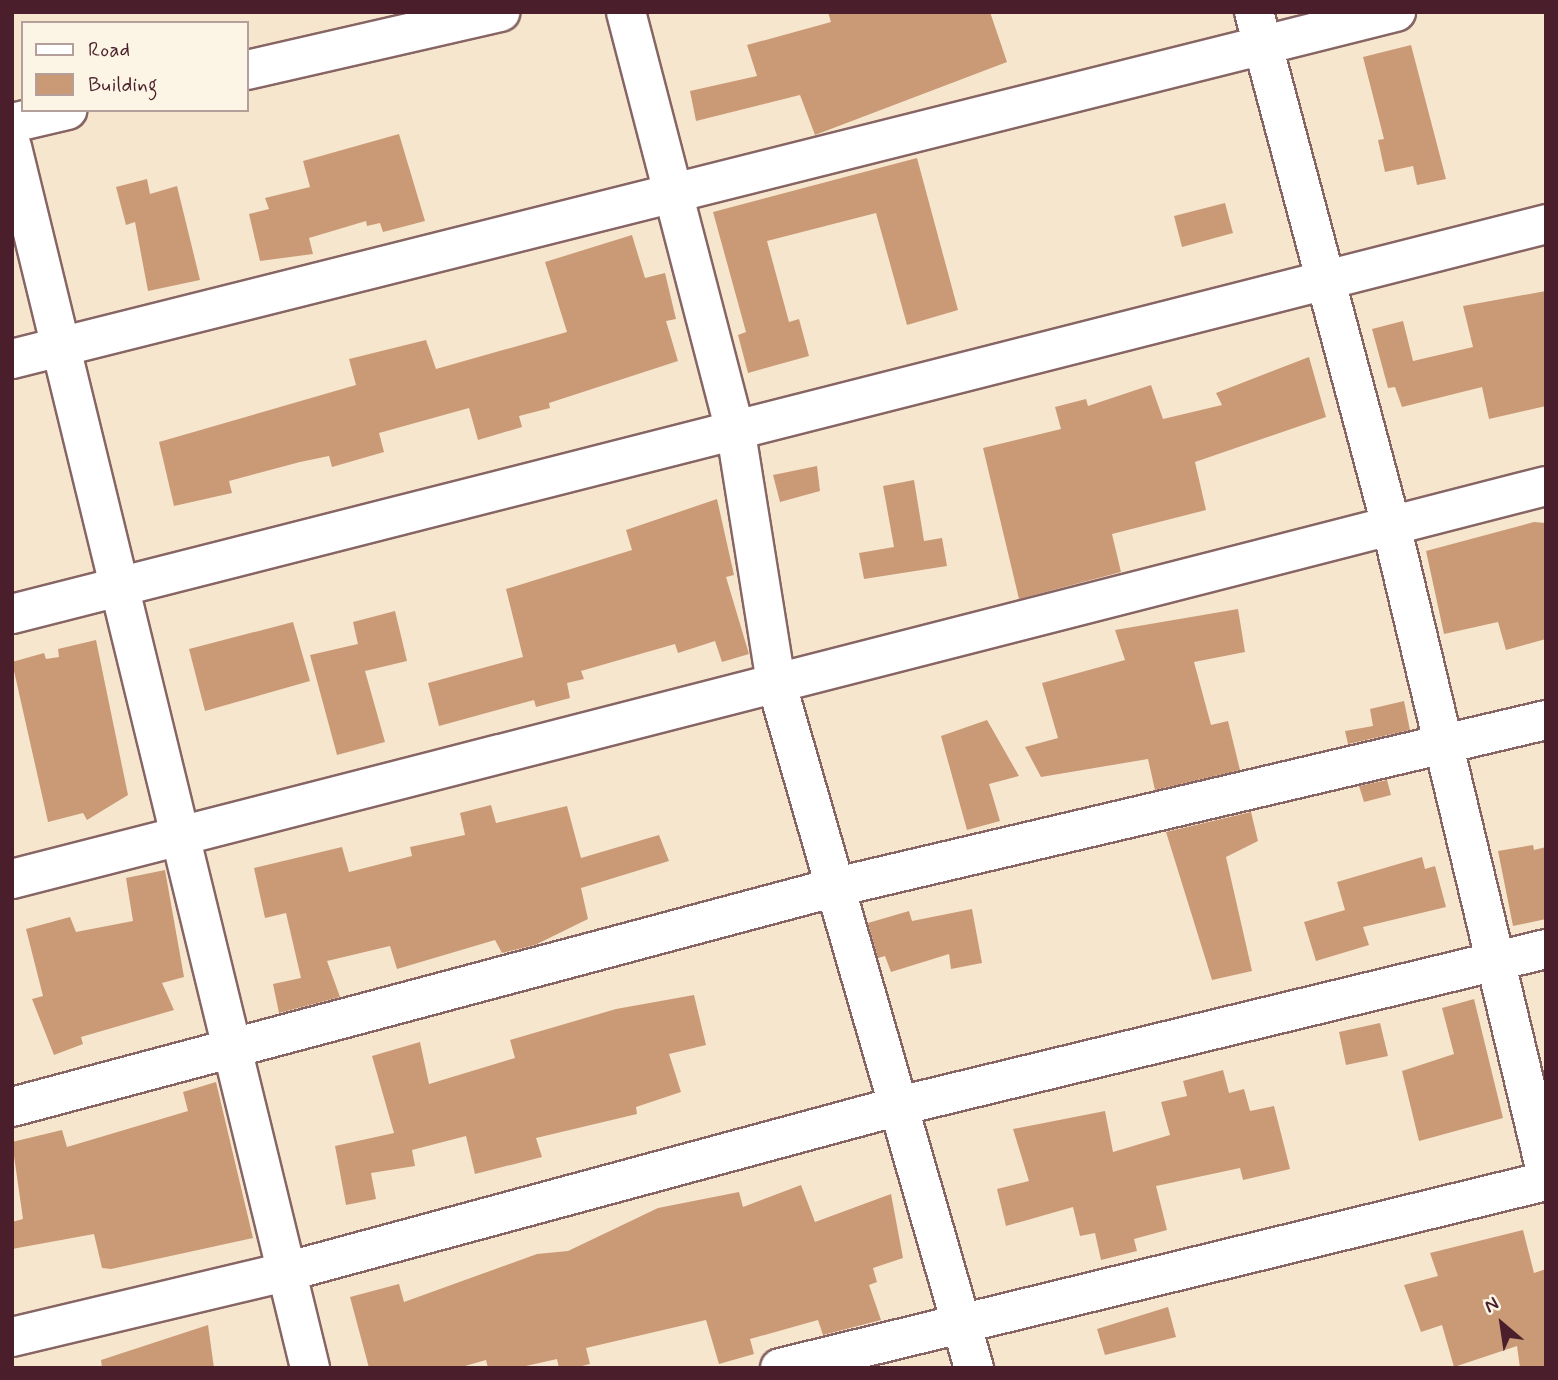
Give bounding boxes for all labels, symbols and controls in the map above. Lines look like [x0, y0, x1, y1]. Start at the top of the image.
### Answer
legend [21, 21, 248, 112]
text: Road [88, 36, 130, 64]
text: Building [88, 71, 158, 99]
north arrow [1467, 1289, 1537, 1359]
text: N [1480, 1291, 1503, 1319]

